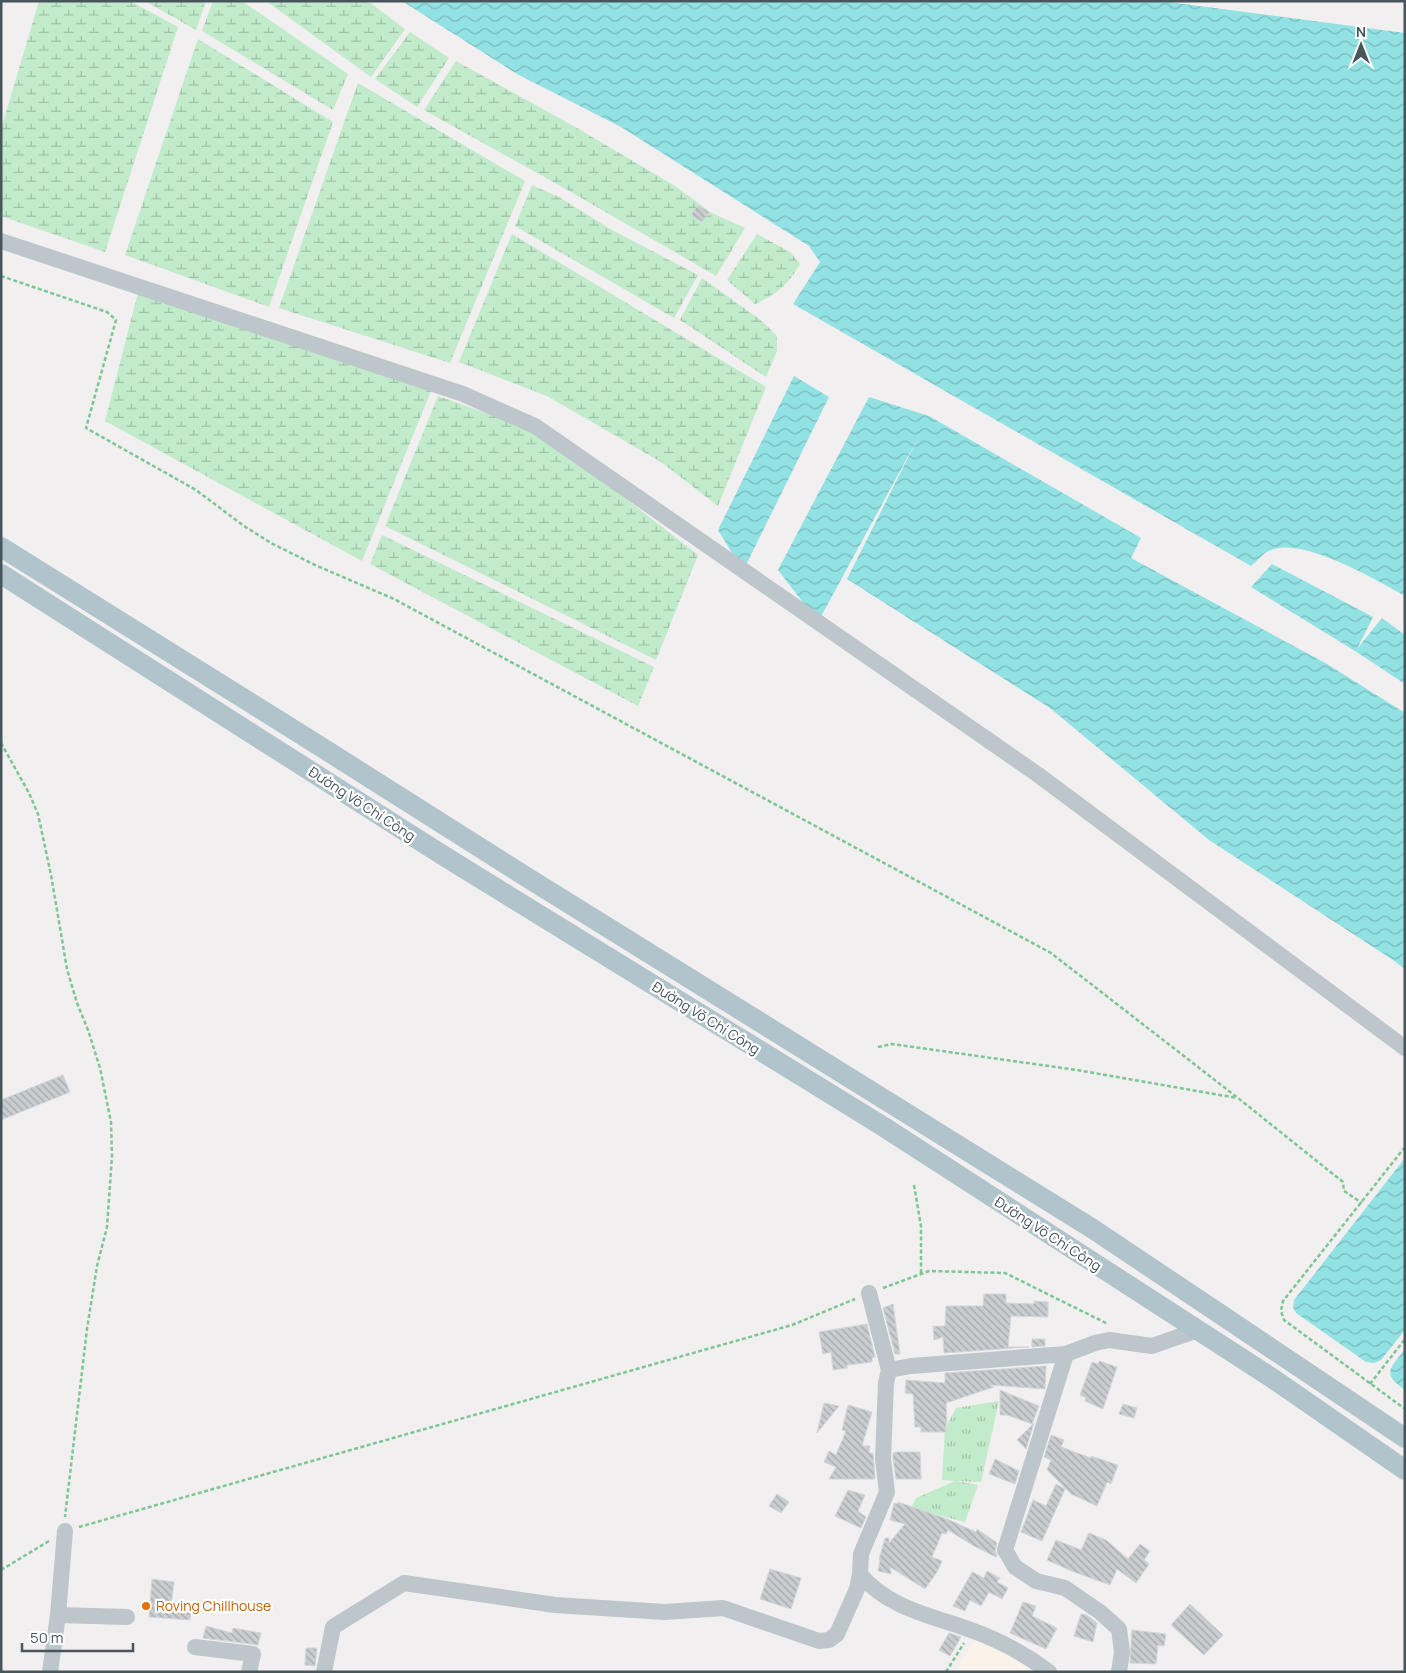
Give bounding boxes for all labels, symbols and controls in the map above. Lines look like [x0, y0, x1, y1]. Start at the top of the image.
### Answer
north arrow [1336, 20, 1386, 70]
text: N [1356, 22, 1366, 41]
street label: Đường Võ Chí Công [305, 762, 419, 845]
street label: Đường Võ Chí Công [649, 977, 764, 1058]
street label: Đường Võ Chí Công [991, 1192, 1105, 1275]
place label: Roving Chillhouse [156, 1596, 271, 1615]
marker: Roving Chillhouse [140, 1600, 152, 1612]
scale bar [22, 1620, 134, 1652]
text: 50 m [30, 1627, 64, 1648]

